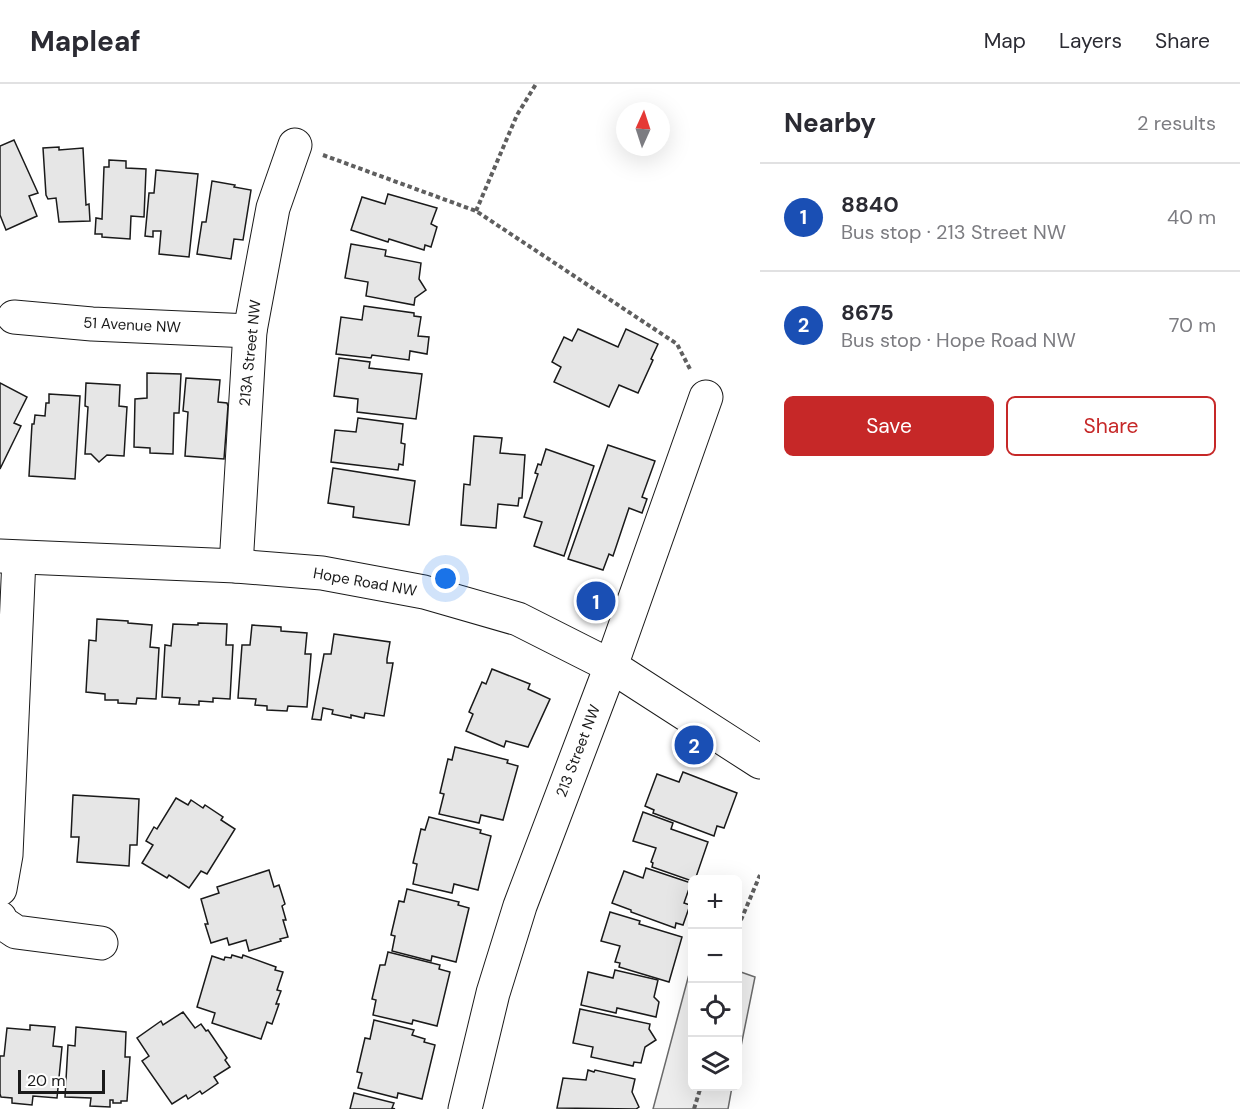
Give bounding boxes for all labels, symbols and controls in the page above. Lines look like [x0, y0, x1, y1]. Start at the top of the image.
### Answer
text: Mapleaf [30, 23, 141, 60]
text: Map [984, 27, 1026, 55]
text: Layers [1059, 27, 1122, 55]
text: Share [1155, 27, 1210, 55]
north arrow [616, 102, 670, 156]
text: Nearby [784, 106, 876, 140]
text: 2 results [1137, 110, 1216, 136]
text: 8840 [841, 190, 899, 219]
text: 1 [800, 204, 807, 230]
text: 40 m [1167, 204, 1216, 230]
text: Bus stop · 213 Street NW [841, 219, 1066, 245]
street label: 213A Street NW [234, 298, 266, 407]
text: 8675 [841, 298, 894, 327]
street label: 51 Avenue NW [83, 312, 182, 338]
text: 2 [798, 312, 809, 338]
text: 70 m [1169, 312, 1216, 338]
text: Bus stop · Hope Road NW [841, 327, 1076, 353]
button: Save [784, 396, 994, 456]
button: Share [1006, 396, 1216, 456]
street label: Hope Road NW [312, 563, 419, 601]
your location [431, 564, 460, 593]
pin: 1 [576, 578, 616, 624]
street label: 213 Street NW [551, 701, 605, 800]
pin: 2 [674, 722, 714, 768]
map controls [688, 875, 742, 1091]
button: + [688, 875, 742, 929]
button: − [688, 929, 742, 983]
button: locate [688, 983, 742, 1037]
button: layers [688, 1037, 742, 1091]
scale bar [18, 1067, 105, 1094]
text: 20 m [27, 1070, 66, 1091]

